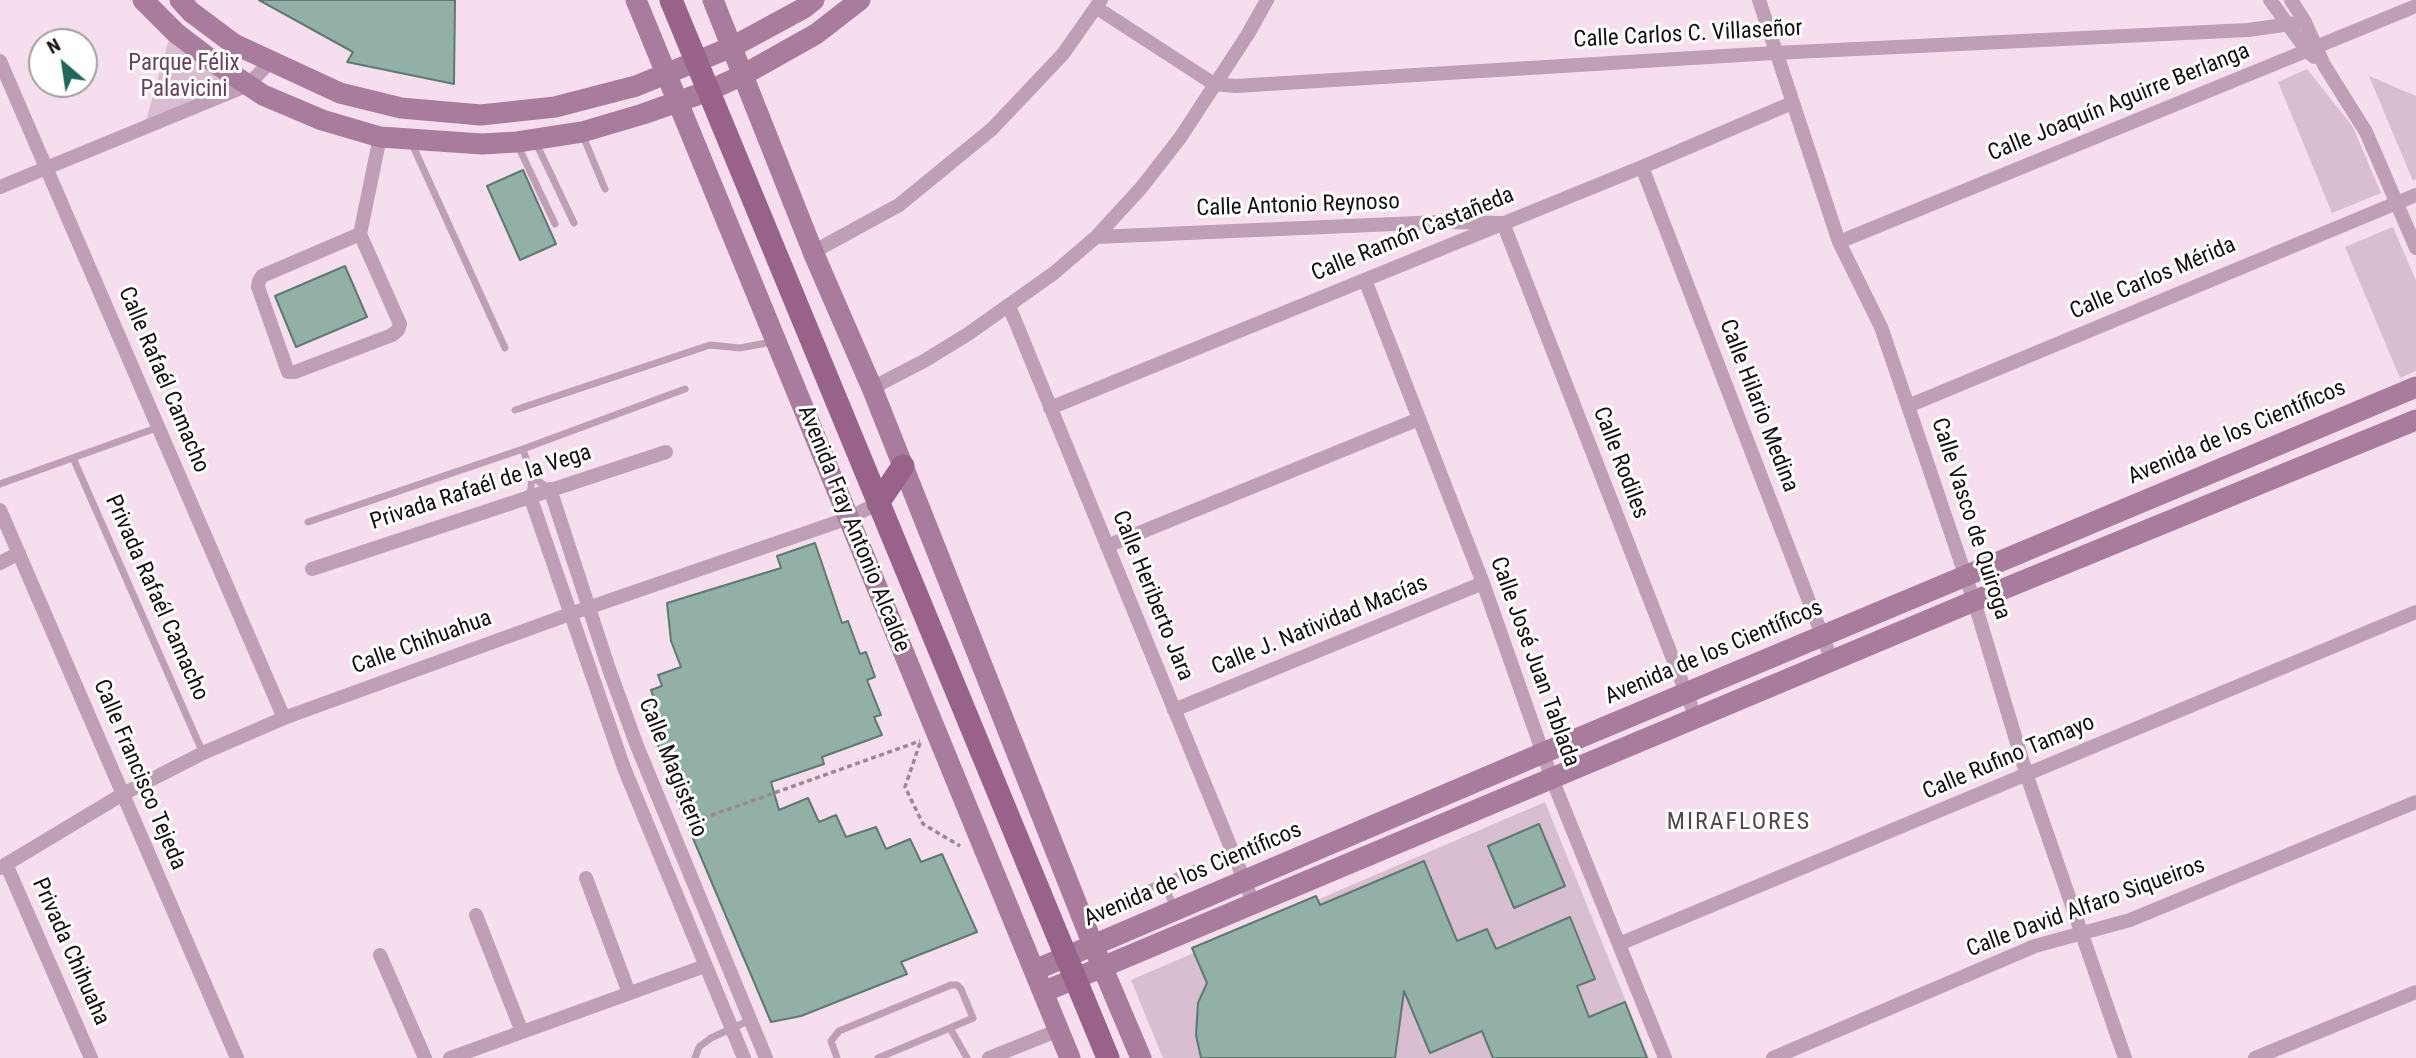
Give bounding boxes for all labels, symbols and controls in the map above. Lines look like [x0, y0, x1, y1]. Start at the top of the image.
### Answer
street label: Calle Carlos C. Villaseñor [1573, 15, 1803, 55]
north arrow [28, 28, 98, 98]
text: N [43, 33, 64, 59]
street label: Calle Joaquín Aguirre Berlanga [1984, 38, 2254, 168]
park label: Parque Félix Palavicini [128, 50, 240, 104]
street label: Calle Ramón Castañeda [1308, 182, 1518, 288]
street label: Calle Antonio Reynoso [1196, 189, 1400, 223]
street label: Calle Carlos Mérida [2066, 232, 2240, 326]
street label: Calle Rafaél Camacho [111, 283, 215, 477]
street label: Calle Hilario Medina [1712, 316, 1804, 496]
street label: Avenida de los Científicos [2124, 375, 2350, 491]
street label: Avenida Fray Antonio Alcalde [791, 402, 915, 656]
street label: Calle Rodiles [1586, 403, 1654, 523]
street label: Calle Vasco de Quiroga [1924, 415, 2016, 623]
street label: Privada Rafaél de la Vega [367, 439, 595, 537]
street label: Privada Rafaél Camacho [98, 491, 214, 705]
street label: Calle Heriberto Jara [1105, 507, 1199, 685]
street label: Calle José Juan Tablada [1483, 553, 1585, 771]
street label: Calle J. Natividad Macías [1208, 570, 1432, 682]
street label: Avenida de los Científicos [1601, 595, 1827, 711]
street label: Calle Chihuahua [348, 605, 496, 681]
street label: Calle Francisco Tejeda [86, 676, 192, 874]
street label: Calle Magisterio [632, 694, 712, 842]
street label: Calle Rufino Tamayo [1919, 709, 2099, 807]
district label: MIRAFLORES [1668, 809, 1810, 837]
street label: Avenida de los Científicos [1080, 817, 1306, 933]
street label: Calle David Alfaro Siqueiros [1963, 852, 2209, 964]
street label: Privada Chihuaha [25, 874, 115, 1030]

